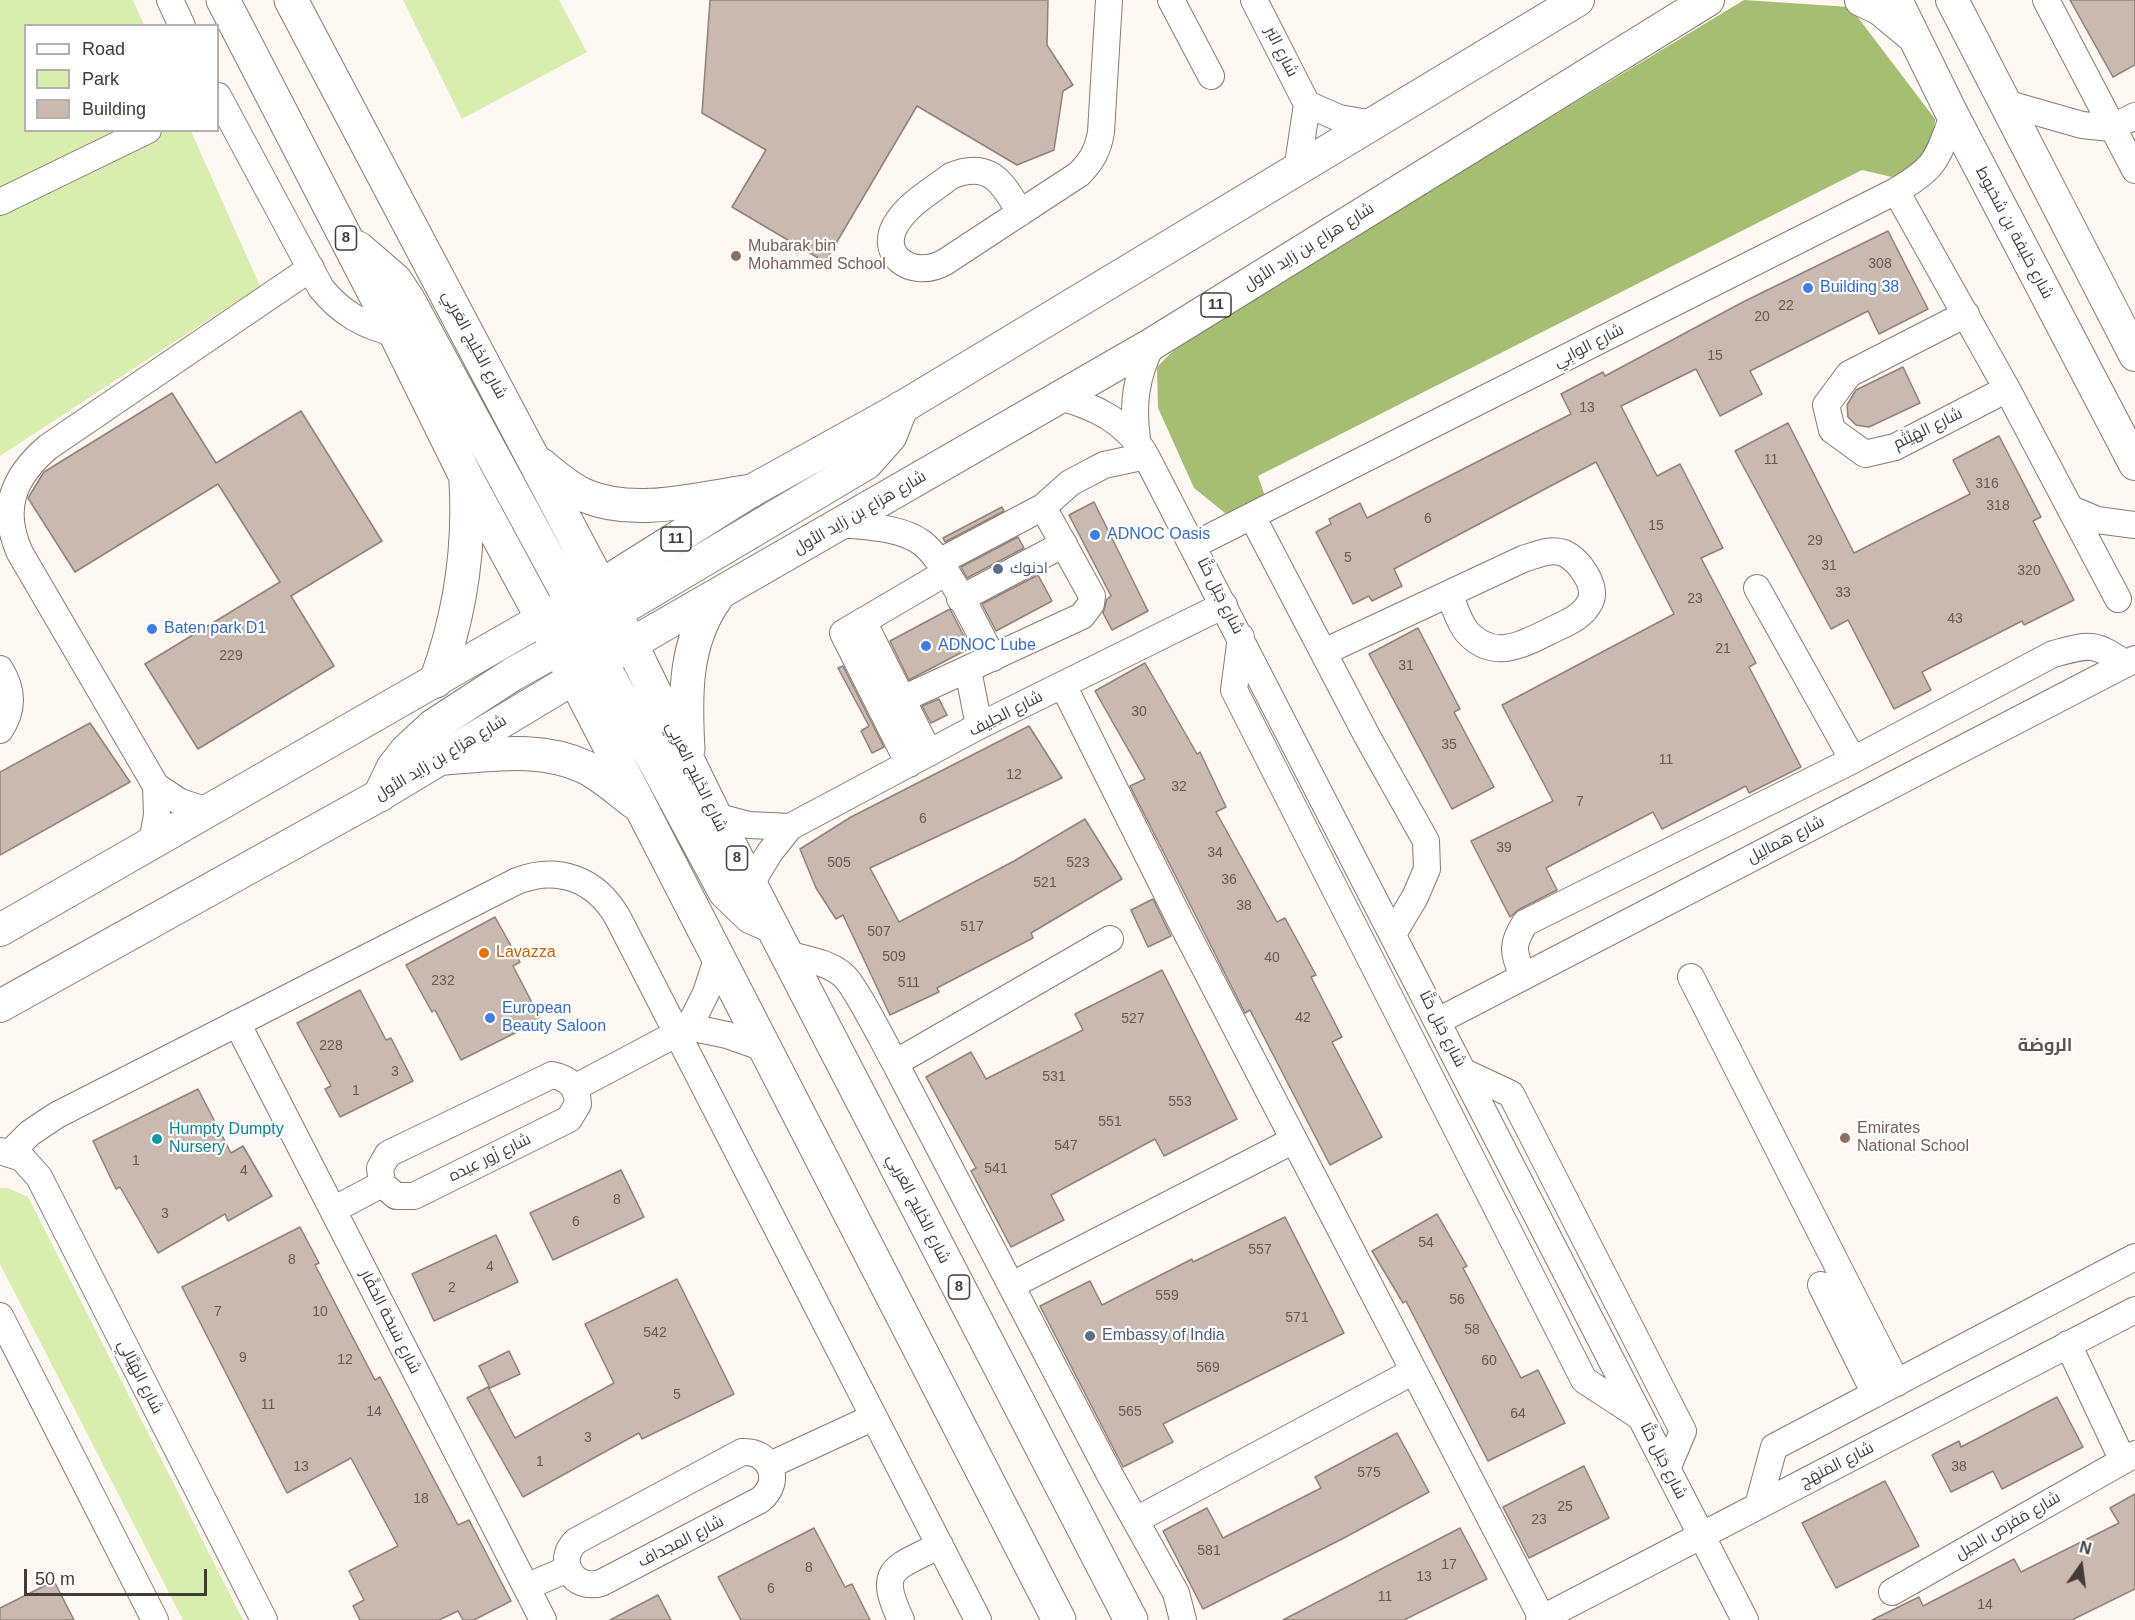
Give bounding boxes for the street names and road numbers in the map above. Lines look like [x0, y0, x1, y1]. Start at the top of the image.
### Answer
street label: شارع البَر [1260, 24, 1302, 80]
street label: شارع خليفة بن شخبوط [1971, 164, 2057, 302]
street label: شارع هزاع بن زايد الأول [1240, 199, 1378, 295]
road number: 8 [336, 226, 356, 250]
street label: شارع الخَلِيج العَربِي [437, 288, 511, 402]
road number: 11 [1201, 293, 1231, 317]
street label: شارع الوابِي [1551, 320, 1627, 372]
street label: شارع الهَيْثَم [1890, 404, 1966, 454]
street label: شارع هزاع بن زايد الأول [790, 467, 930, 559]
road number: 11 [661, 527, 691, 551]
street label: شارع جَبَل حَتَّا [1193, 555, 1247, 637]
street label: شارع الحِلِيف [966, 687, 1046, 741]
street label: شارع هزاع بن زايد الأول [372, 711, 510, 805]
street label: شارع الخَلِيج العَربِي [661, 719, 731, 835]
street label: شارع هَمالِيل [1744, 812, 1828, 868]
road number: 8 [726, 846, 748, 870]
street label: شارع جَبَل حَتَّا [1415, 988, 1469, 1070]
street label: شارع زُور عِيده [446, 1130, 534, 1186]
street label: شارع الخَلِيج العَربِي [882, 1151, 954, 1267]
street label: شارع سَبخة الحَفَّار [356, 1267, 424, 1377]
road number: 8 [948, 1275, 970, 1299]
street label: شارع الهَيَّالي [113, 1337, 167, 1417]
street label: شارع جَبَل حَتَّا [1636, 1420, 1690, 1502]
street label: شارع المَنهَج [1797, 1438, 1877, 1492]
street label: شارع مَفرَص الحِيل [1952, 1488, 2064, 1564]
street label: شارع المِجداف [635, 1512, 727, 1572]

